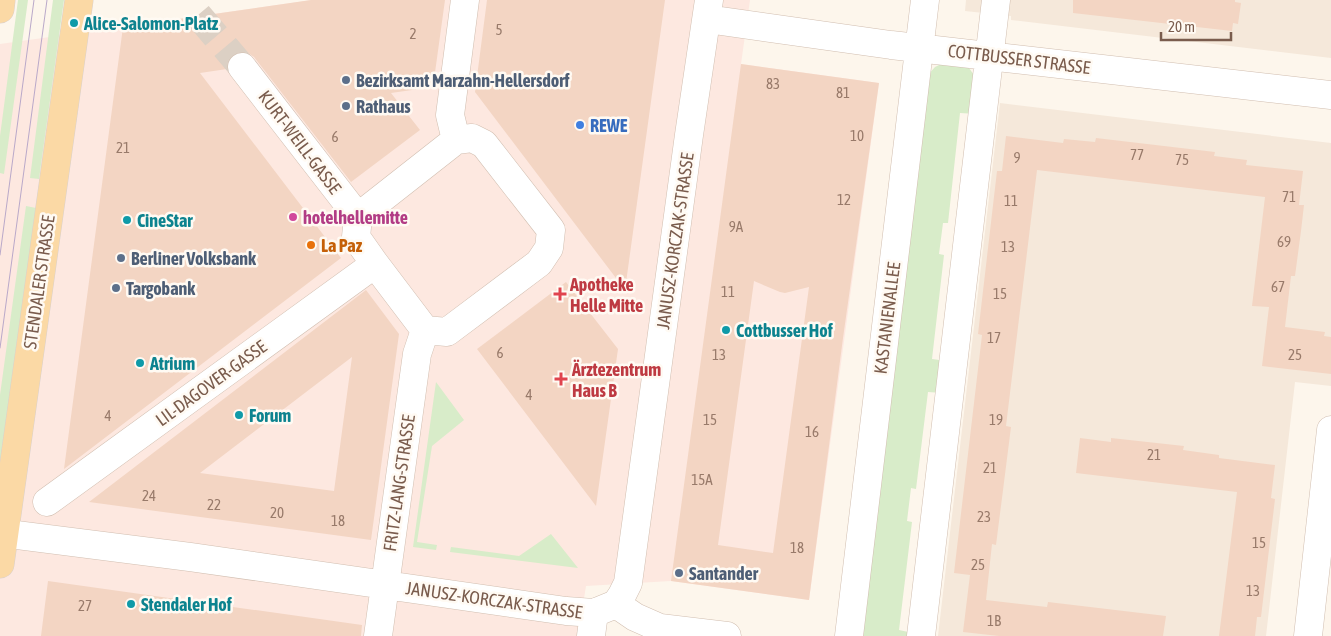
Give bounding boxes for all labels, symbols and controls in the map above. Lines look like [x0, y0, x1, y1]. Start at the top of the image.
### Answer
scale bar [1161, 10, 1231, 42]
place label: Alice-Salomon-Platz [83, 13, 219, 34]
marker: Alice-Salomon-Platz [68, 17, 80, 29]
text: 20 m [1168, 18, 1195, 35]
house number: 5 [495, 21, 503, 38]
house number: 2 [409, 25, 417, 42]
street label: COTTBUSSER STRASSE [947, 40, 1092, 78]
place label: Bezirksamt Marzahn-Hellersdorf [356, 70, 570, 91]
marker: Bezirksamt Marzahn-Hellersdorf [340, 74, 352, 86]
house number: 83 [766, 75, 780, 92]
house number: 81 [836, 84, 850, 101]
street label: KURT-WEILL-GASSE [254, 86, 346, 198]
place label: Rathaus [356, 96, 411, 117]
marker: Rathaus [340, 100, 352, 112]
place label: REWE [590, 115, 628, 136]
marker: REWE [574, 119, 586, 131]
house number: 10 [850, 127, 864, 144]
house number: 6 [331, 128, 339, 145]
house number: 21 [116, 139, 130, 156]
house number: 77 [1130, 146, 1144, 163]
house number: 9 [1013, 149, 1021, 166]
street label: JANUSZ-KORCZAK-STRASSE [652, 151, 698, 331]
house number: 75 [1175, 151, 1189, 168]
house number: 71 [1282, 188, 1296, 205]
house number: 12 [837, 191, 851, 208]
house number: 11 [1004, 192, 1018, 209]
place label: hotelhellemitte [303, 207, 408, 228]
place label: CineStar [137, 210, 193, 231]
marker: hotelhellemitte [287, 211, 299, 223]
street label: STENDALER STRASSE [19, 213, 59, 350]
marker: CineStar [121, 214, 133, 226]
house number: 9A [729, 218, 744, 235]
house number: 69 [1277, 233, 1291, 250]
place label: La Paz [321, 235, 363, 256]
house number: 13 [1001, 238, 1015, 255]
marker: La Paz [305, 239, 317, 251]
place label: Berliner Volksbank [131, 248, 257, 269]
marker: Berliner Volksbank [115, 252, 127, 264]
street label: KASTANIENALLEE [870, 260, 904, 375]
place label: Apotheke Helle Mitte [569, 274, 643, 316]
place label: Targobank [126, 278, 196, 299]
house number: 67 [1271, 278, 1285, 295]
marker: Targobank [110, 282, 122, 294]
house number: 11 [721, 283, 735, 300]
house number: 15 [993, 285, 1007, 302]
marker: Apotheke Helle Mitte [554, 288, 566, 300]
place label: Cottbusser Hof [736, 320, 834, 341]
marker: Cottbusser Hof [720, 324, 732, 336]
house number: 17 [987, 329, 1001, 346]
street label: LIL-DAGOVER-GASSE [151, 336, 271, 430]
house number: 6 [496, 344, 504, 361]
house number: 13 [712, 346, 726, 363]
house number: 25 [1288, 346, 1302, 363]
place label: Atrium [149, 353, 195, 374]
marker: Atrium [134, 357, 146, 369]
place label: Ärztezentrum Haus B [571, 359, 661, 401]
marker: Ärztezentrum Haus B [554, 372, 568, 386]
house number: 4 [525, 386, 533, 403]
place label: Forum [249, 405, 291, 426]
house number: 4 [104, 407, 112, 424]
marker: Forum [233, 409, 245, 421]
house number: 15 [703, 411, 717, 428]
house number: 19 [989, 411, 1003, 428]
street label: FRITZ-LANG-STRASSE [379, 413, 419, 553]
house number: 16 [805, 423, 819, 440]
house number: 21 [1147, 446, 1161, 463]
house number: 21 [983, 459, 997, 476]
house number: 15A [691, 471, 713, 488]
house number: 24 [142, 487, 156, 504]
house number: 22 [207, 496, 221, 513]
house number: 20 [270, 504, 284, 521]
house number: 23 [977, 508, 991, 525]
house number: 18 [331, 512, 345, 529]
house number: 15 [1252, 534, 1266, 551]
house number: 18 [790, 539, 804, 556]
house number: 25 [971, 556, 985, 573]
place label: Santander [689, 563, 759, 584]
marker: Santander [673, 567, 685, 579]
street label: JANUSZ-KORCZAK-STRASSE [404, 577, 584, 623]
house number: 13 [1246, 582, 1260, 599]
place label: Stendaler Hof [141, 594, 233, 615]
house number: 27 [78, 597, 92, 614]
marker: Stendaler Hof [125, 598, 137, 610]
house number: 1B [987, 612, 1001, 629]

